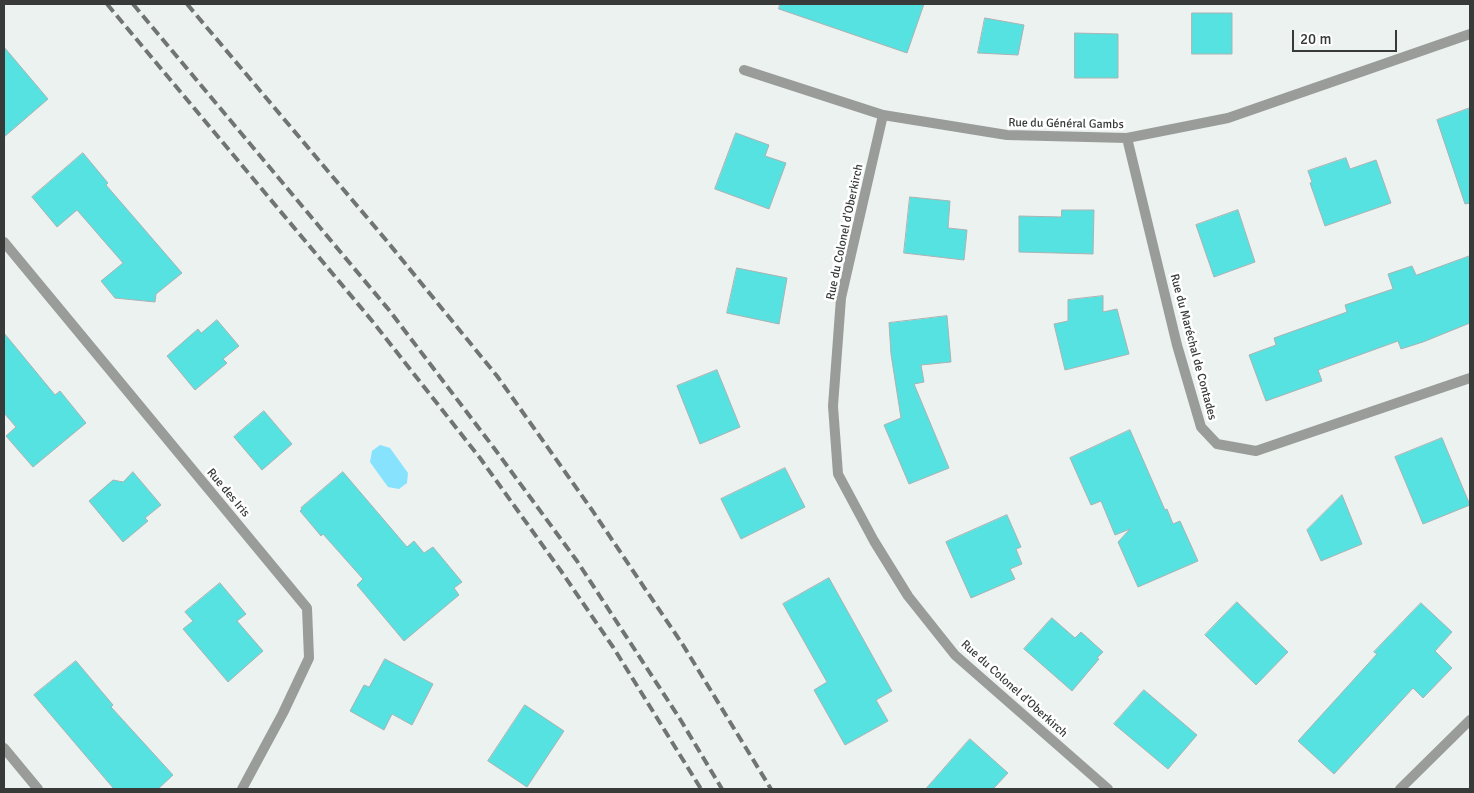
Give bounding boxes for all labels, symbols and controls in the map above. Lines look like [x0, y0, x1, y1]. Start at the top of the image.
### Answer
scale bar [1294, 20, 1399, 52]
text: 20 m [1300, 30, 1331, 48]
street label: Rue du Général Gambs [1008, 116, 1124, 132]
street label: Rue du Colonel d'Oberkirch [824, 163, 866, 301]
street label: Rue du Maréchal de Contades [1167, 272, 1219, 422]
street label: Rue des Iris [204, 466, 252, 520]
street label: Rue du Colonel d'Oberkirch [958, 637, 1070, 741]

